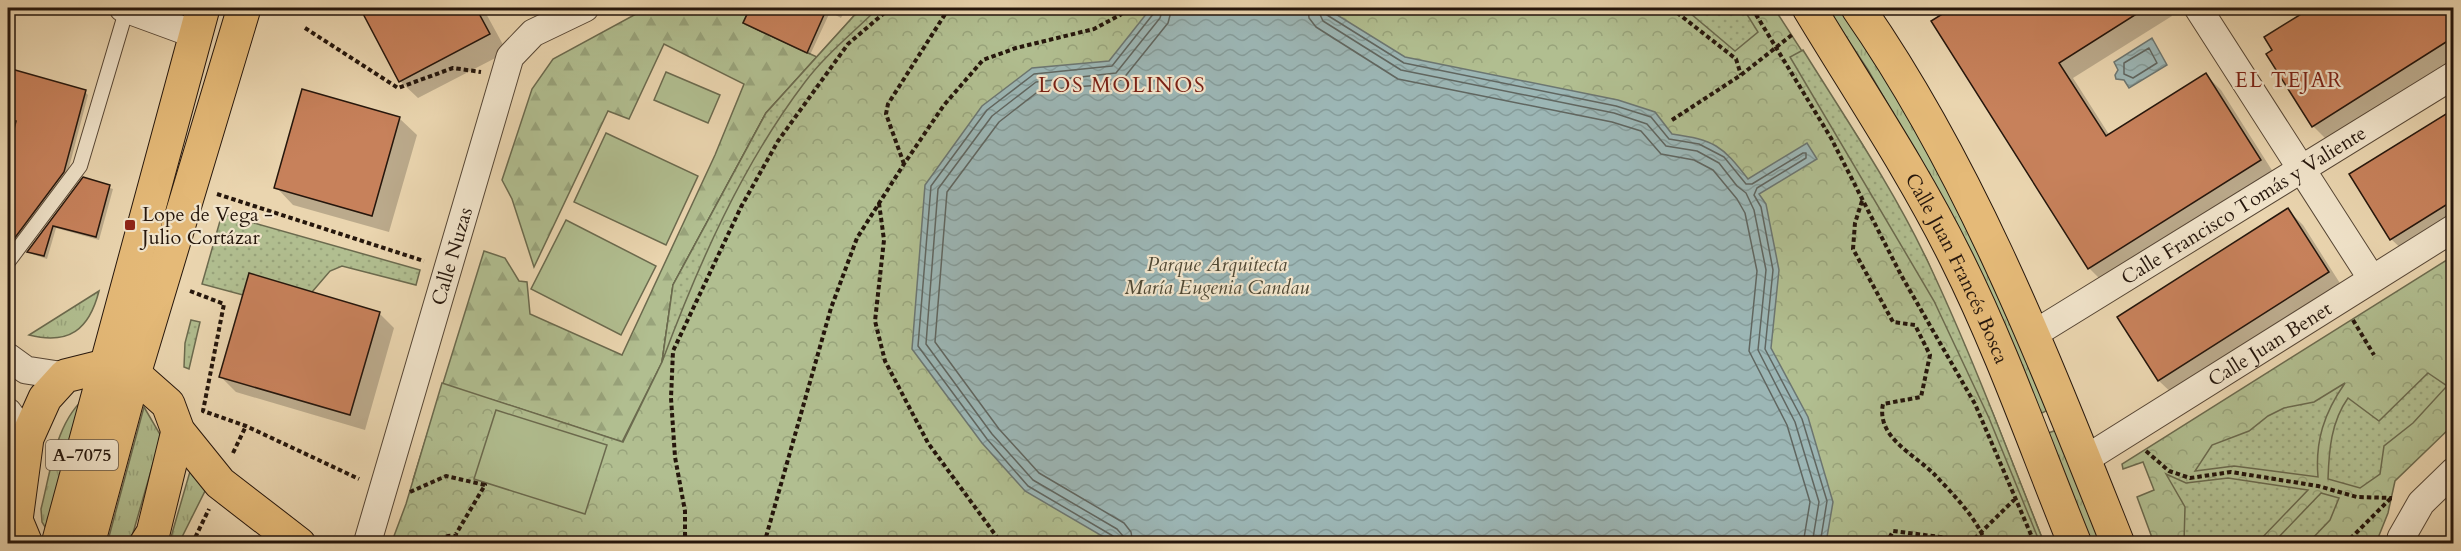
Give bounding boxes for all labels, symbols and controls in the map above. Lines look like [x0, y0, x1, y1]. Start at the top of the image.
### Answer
district label: EL TEJAR [2235, 66, 2343, 95]
district label: LOS MOLINOS [1038, 71, 1206, 100]
street label: Calle Francisco Tomás y Valiente [2116, 119, 2371, 291]
street label: Calle Juan Francés Bosca [1899, 168, 2016, 368]
place label: Lope de Vega - Julio Cortázar [139, 201, 273, 251]
street label: Calle Nuzas [424, 204, 479, 308]
marker: Lope de Vega - Julio Cortázar [123, 218, 137, 232]
park label: Parque Arquitecta María Eugenia Candau [1124, 251, 1310, 301]
street label: Calle Juan Benet [2203, 294, 2337, 393]
road number: A-7075 [46, 440, 118, 470]

